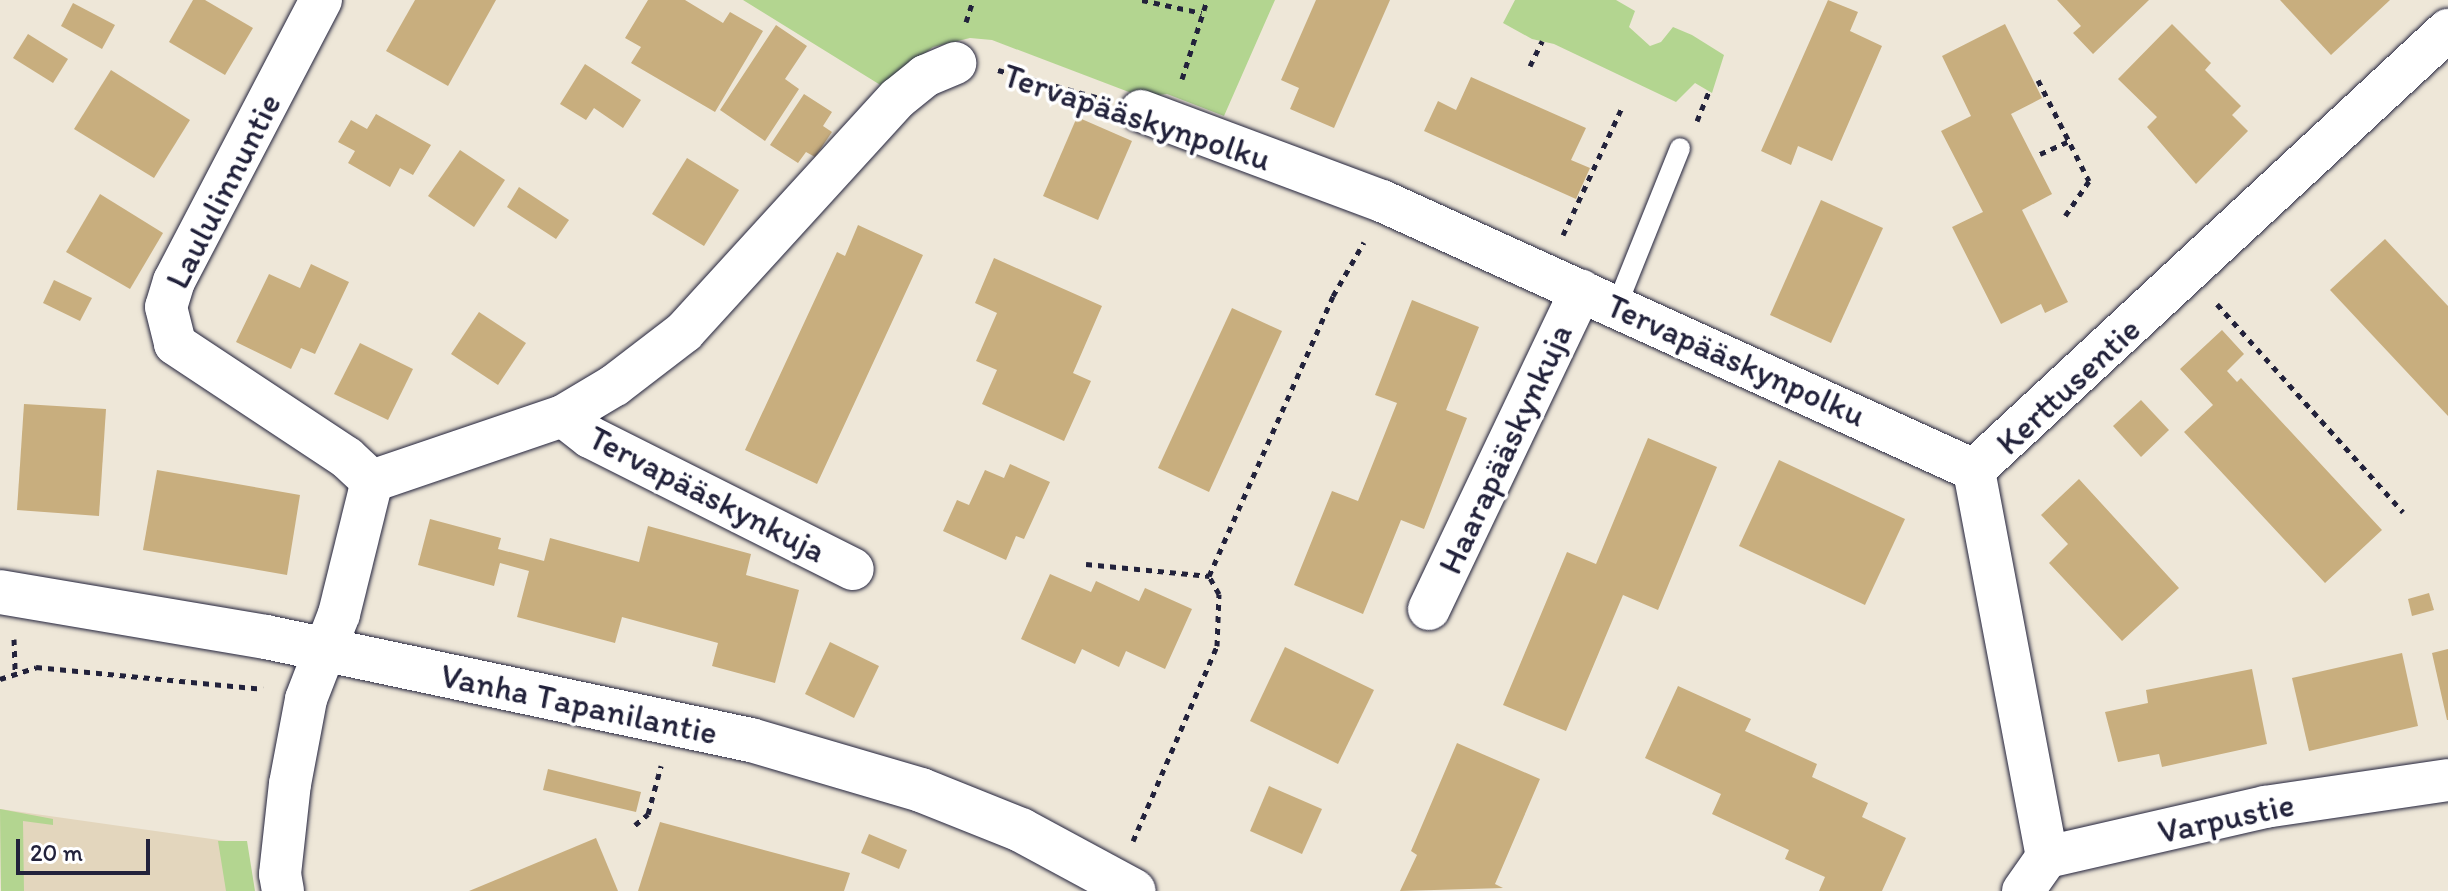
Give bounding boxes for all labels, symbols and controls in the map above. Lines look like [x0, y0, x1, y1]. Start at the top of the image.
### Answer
street label: Tervapääskynpolku [998, 54, 1276, 180]
street label: Laululinnuntie [156, 87, 290, 295]
street label: Tervapääskynpolku [1600, 285, 1872, 435]
street label: Kerttusentie [1987, 309, 2149, 463]
street label: Haarapääskynkuja [1429, 318, 1581, 580]
street label: Tervapääskynkuja [582, 417, 832, 571]
street label: Vanha Tapanilantie [440, 655, 718, 753]
street label: Varpustie [2154, 784, 2298, 852]
scale bar [20, 823, 154, 873]
text: 20 m [30, 838, 83, 867]

